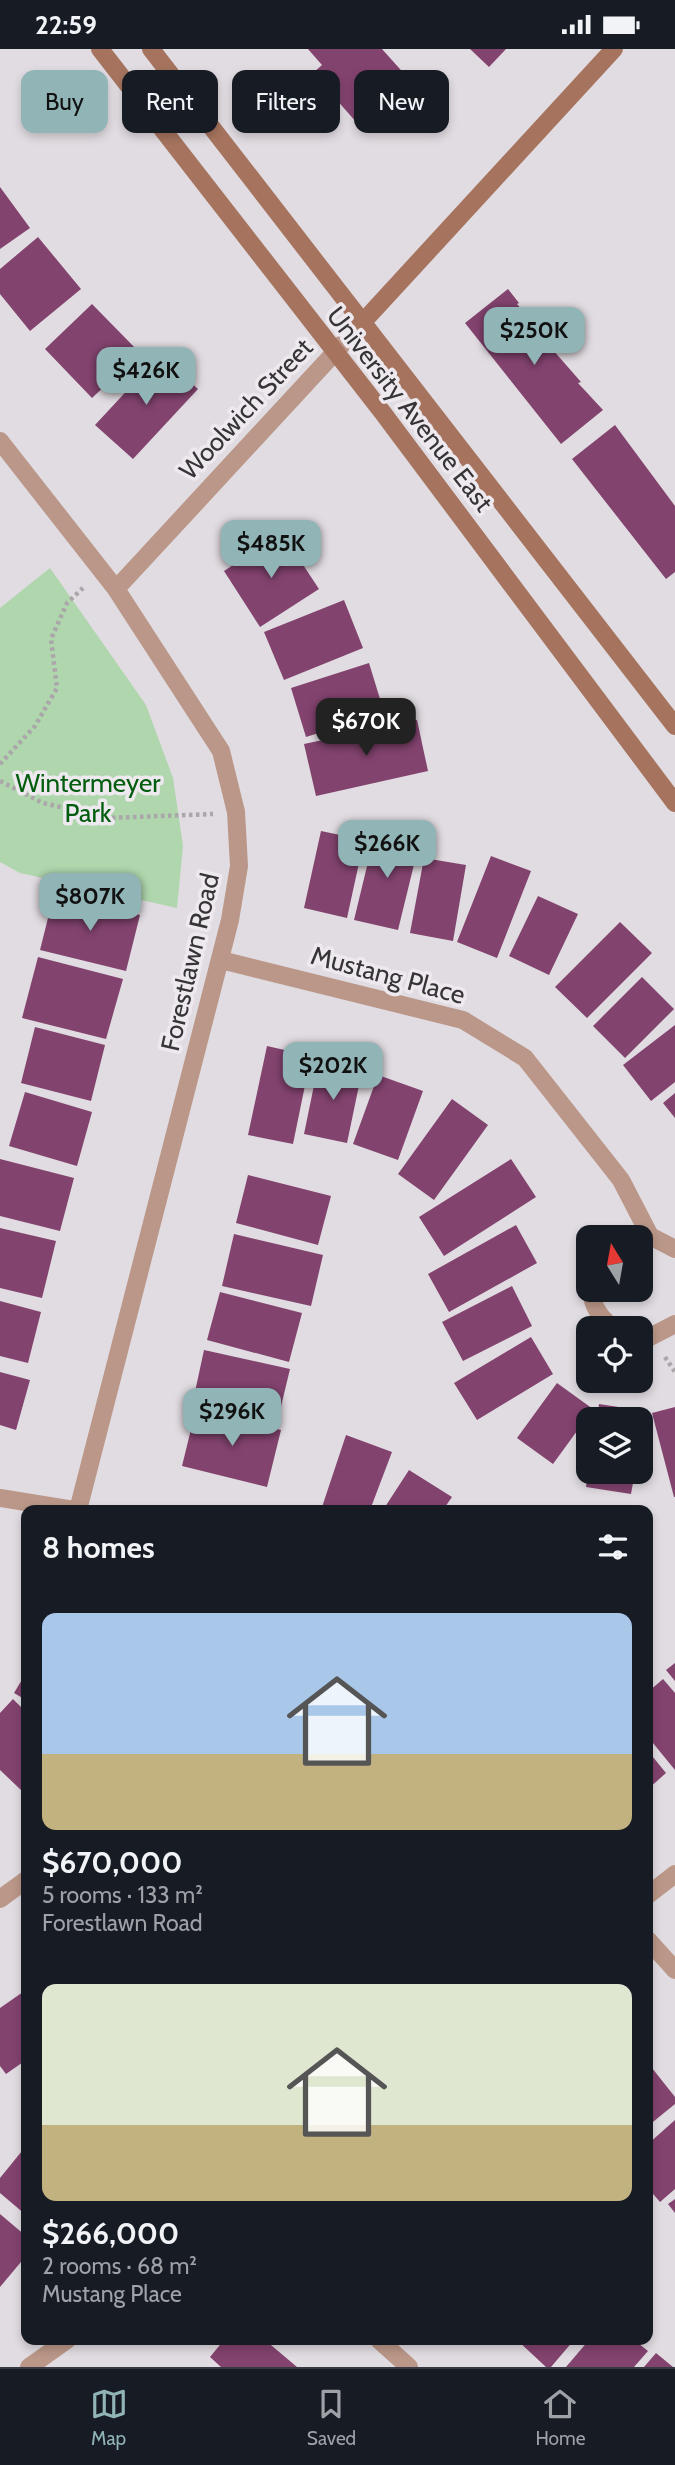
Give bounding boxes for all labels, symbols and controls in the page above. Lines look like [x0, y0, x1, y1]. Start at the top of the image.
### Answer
text: 22:59 [35, 9, 97, 41]
chip: Buy [21, 70, 108, 133]
chip: Rent [122, 70, 218, 133]
chip: Filters [232, 70, 340, 133]
chip: New [354, 70, 449, 133]
street label: University Avenue East [320, 300, 500, 518]
pin: $250K [485, 307, 583, 367]
text: $250K [500, 316, 568, 344]
street label: Woolwich Street [173, 332, 320, 486]
pin: $426K [97, 347, 195, 407]
text: $426K [112, 356, 180, 384]
pin: $485K [222, 521, 320, 580]
text: $485K [237, 529, 305, 557]
pin: $670K [317, 699, 415, 758]
text: $670K [332, 707, 400, 735]
park label: Wintermeyer Park [16, 767, 161, 829]
pin: $266K [338, 821, 436, 880]
text: $266K [354, 829, 420, 857]
street label: Forestlawn Road [154, 870, 226, 1054]
pin: $807K [41, 873, 139, 933]
text: $807K [55, 882, 125, 910]
street label: Mustang Place [308, 939, 468, 1011]
pin: $202K [284, 1042, 382, 1102]
text: $202K [299, 1051, 367, 1079]
north arrow [576, 1225, 653, 1302]
map controls [576, 1225, 653, 1484]
button: locate [576, 1316, 653, 1393]
pin: $296K [183, 1389, 281, 1448]
text: $296K [199, 1397, 265, 1425]
button: layers [576, 1407, 653, 1484]
icon: filters [594, 1528, 632, 1566]
text: 8 homes [42, 1529, 155, 1566]
icon: home [274, 1658, 400, 1784]
text: $670,000 [42, 1844, 182, 1881]
text: 5 rooms · 133 m² [42, 1881, 203, 1909]
text: Forestlawn Road [42, 1909, 202, 1937]
icon: home [274, 2029, 400, 2155]
text: $266,000 [42, 2215, 179, 2252]
text: 2 rooms · 68 m² [42, 2252, 197, 2280]
text: Mustang Place [42, 2280, 182, 2308]
tab: Map [90, 2385, 128, 2450]
tab: Saved [307, 2385, 356, 2450]
tab: Home [535, 2385, 585, 2450]

